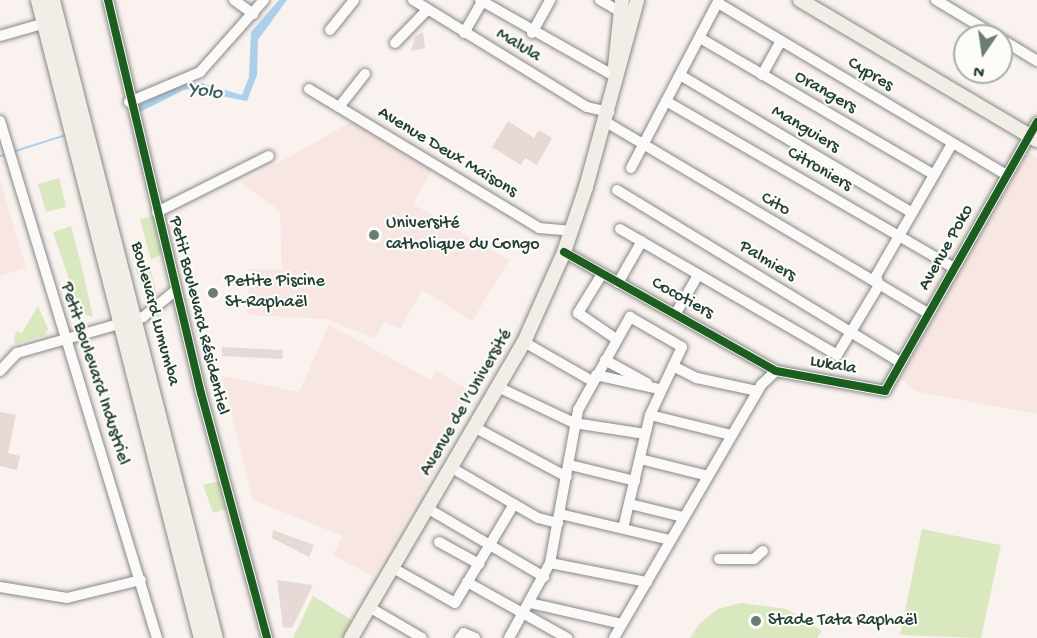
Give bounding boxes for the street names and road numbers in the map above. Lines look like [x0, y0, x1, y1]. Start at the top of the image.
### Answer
street label: Malula [492, 24, 544, 68]
street label: Cypres [843, 53, 897, 97]
street label: Orangers [790, 67, 860, 119]
street label: Manguiers [767, 101, 843, 159]
street label: Avenue Deux Maisons [373, 103, 521, 203]
street label: Citroniers [783, 143, 855, 197]
street label: Cito [756, 188, 794, 222]
street label: Avenue Poko [915, 201, 979, 295]
street label: Petit Boulevard Résidentiel [163, 215, 233, 417]
street label: Palmiers [734, 237, 800, 287]
street label: Boulevard Lumumba [124, 240, 184, 388]
street label: Cocotiers [647, 273, 717, 325]
street label: Petit Boulevard Industriel [54, 280, 134, 468]
street label: Avenue de l’Université [416, 326, 518, 480]
street label: Lukala [808, 351, 858, 381]

